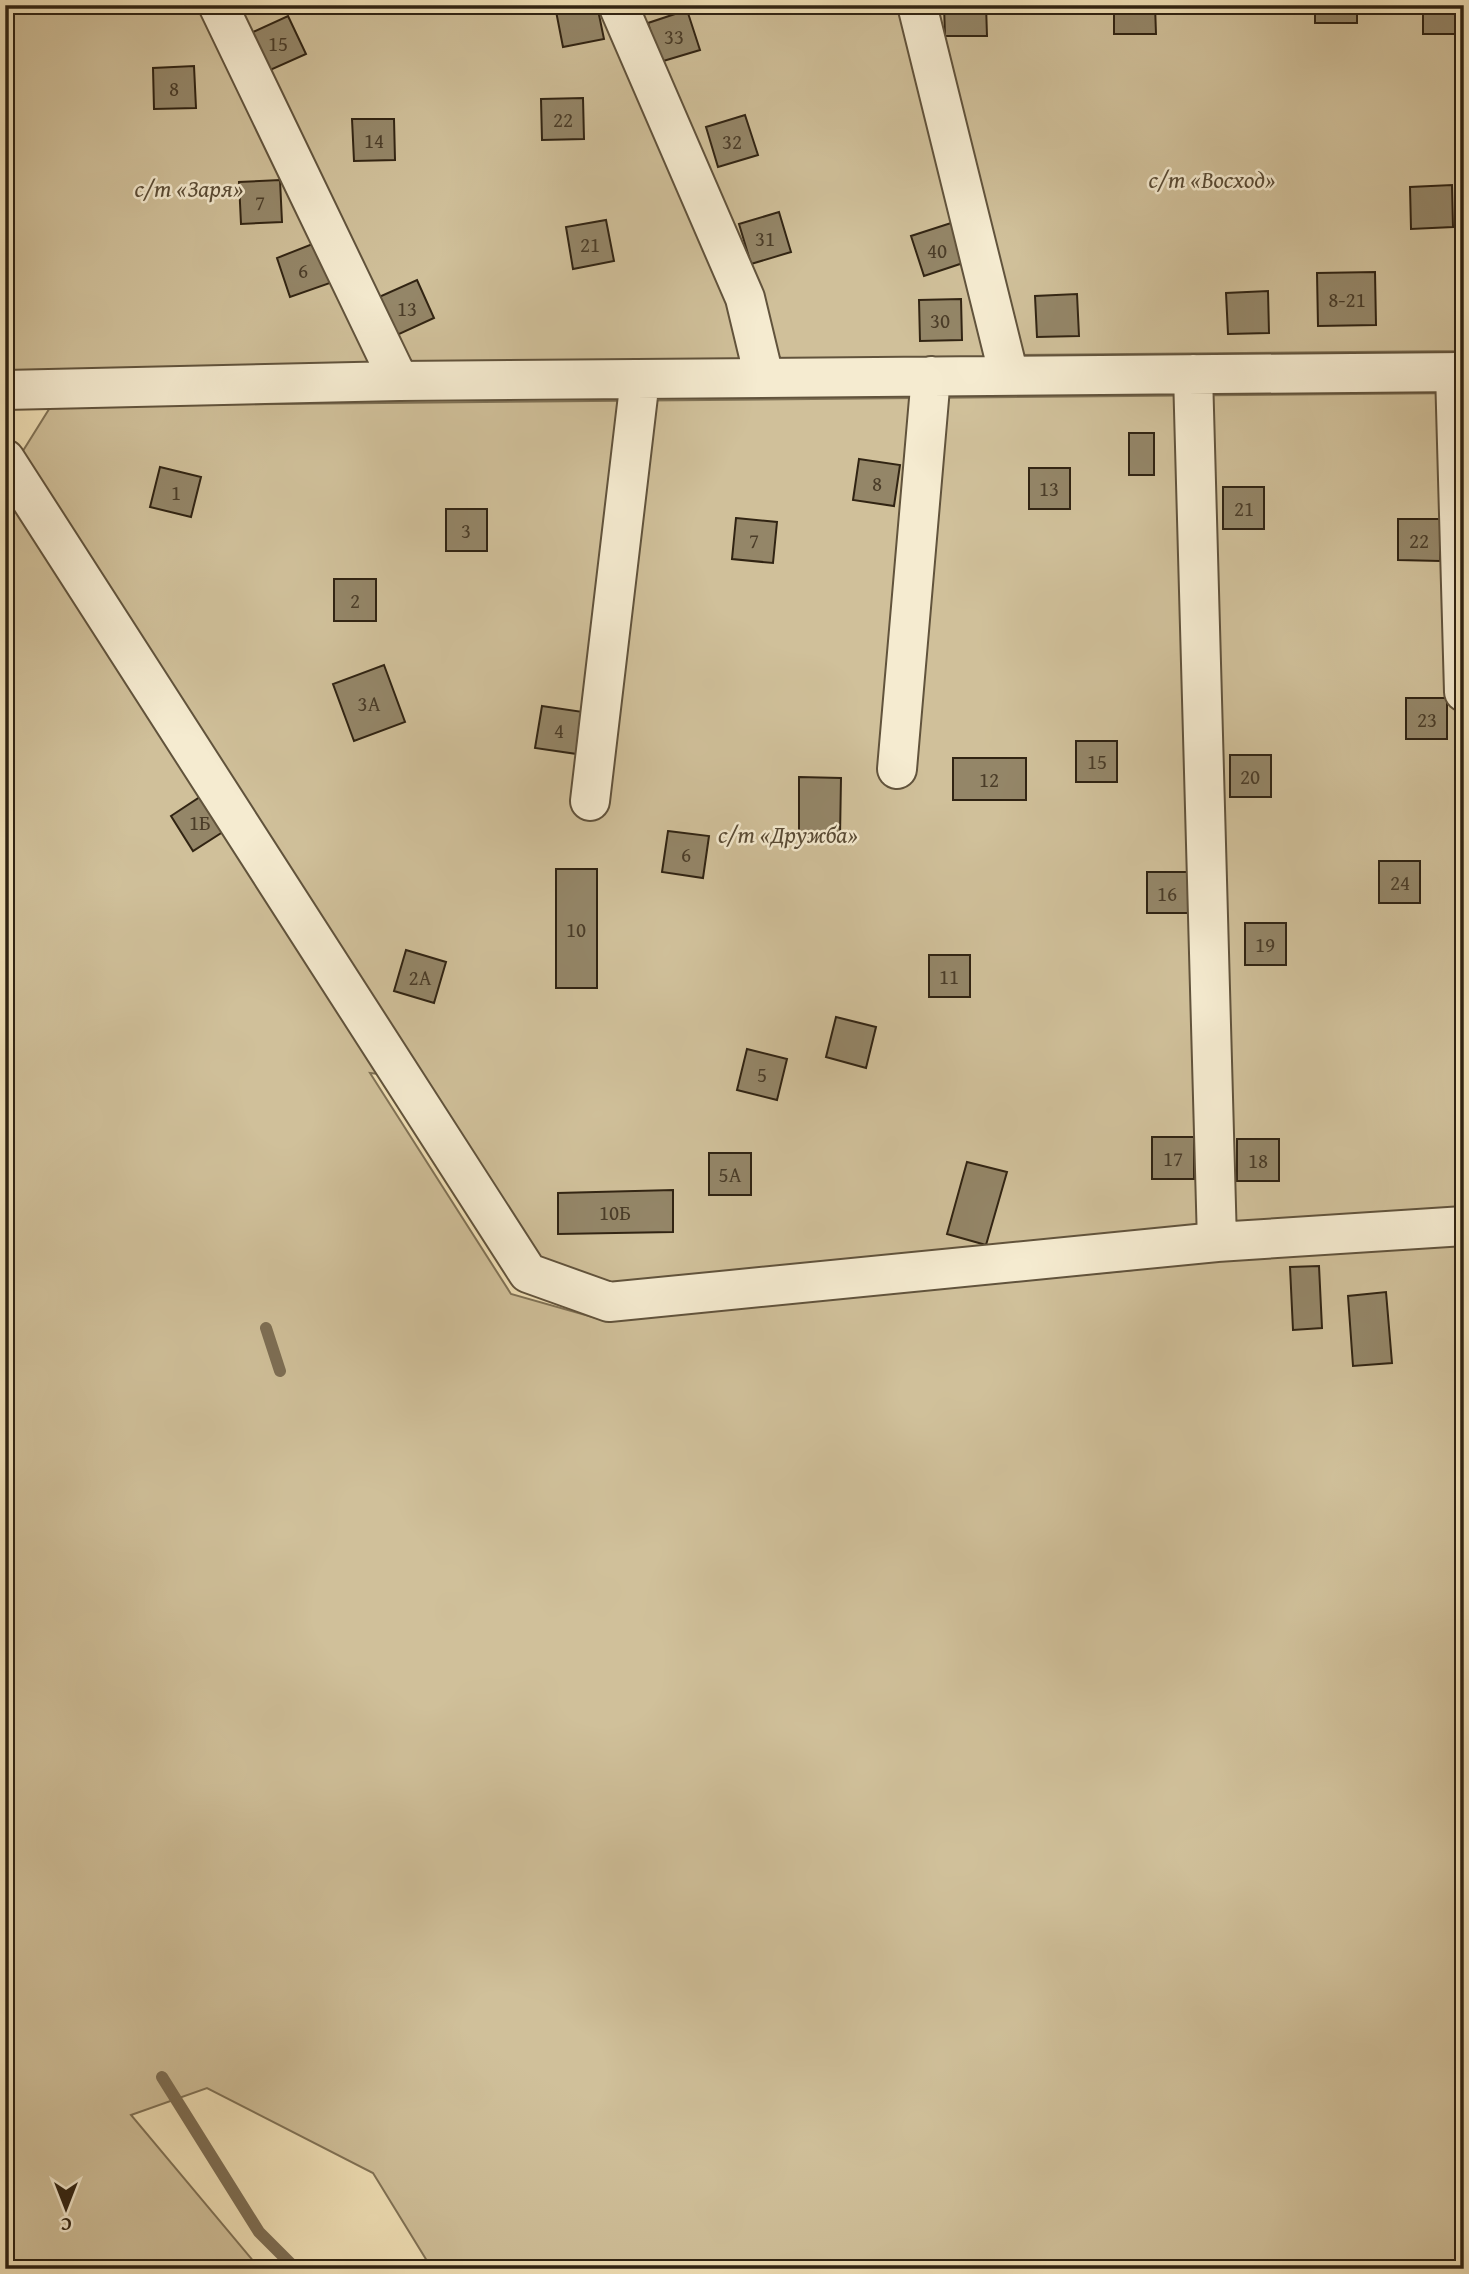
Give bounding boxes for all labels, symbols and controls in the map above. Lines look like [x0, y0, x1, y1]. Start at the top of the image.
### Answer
house number: 33 [664, 21, 684, 52]
house number: 15 [268, 28, 288, 59]
house number: 8 [169, 73, 179, 104]
house number: 22 [553, 104, 573, 135]
house number: 14 [364, 125, 384, 156]
house number: 32 [722, 126, 742, 157]
park label: с/т «Восход» [1149, 162, 1275, 197]
park label: с/т «Заря» [135, 171, 243, 206]
house number: 7 [255, 187, 265, 218]
house number: 31 [755, 223, 775, 254]
house number: 21 [580, 229, 600, 260]
house number: 40 [927, 235, 947, 266]
house number: 6 [298, 255, 308, 286]
house number: 8-21 [1328, 284, 1366, 315]
house number: 13 [397, 293, 417, 324]
house number: 30 [930, 305, 950, 336]
house number: 8 [872, 468, 882, 499]
house number: 13 [1039, 473, 1059, 504]
house number: 1 [171, 477, 181, 508]
house number: 21 [1234, 493, 1254, 524]
house number: 3 [461, 515, 471, 546]
house number: 7 [749, 525, 759, 556]
house number: 22 [1409, 525, 1429, 556]
house number: 2 [350, 585, 360, 616]
house number: 3А [358, 688, 381, 719]
house number: 23 [1417, 704, 1437, 735]
house number: 4 [554, 715, 564, 746]
house number: 15 [1087, 746, 1107, 777]
house number: 20 [1240, 761, 1260, 792]
house number: 12 [979, 764, 999, 795]
house number: 1Б [189, 807, 211, 838]
park label: с/т «Дружба» [718, 817, 858, 852]
house number: 6 [681, 839, 691, 870]
house number: 24 [1390, 867, 1410, 898]
house number: 16 [1157, 878, 1177, 909]
house number: 10 [566, 914, 586, 945]
house number: 19 [1255, 929, 1275, 960]
house number: 11 [939, 961, 959, 992]
house number: 2А [409, 962, 432, 993]
house number: 5 [757, 1059, 767, 1090]
house number: 17 [1163, 1143, 1183, 1174]
house number: 18 [1248, 1145, 1268, 1176]
house number: 5А [719, 1159, 742, 1190]
house number: 10Б [599, 1197, 631, 1228]
north arrow [32, 2172, 102, 2242]
text: С [60, 2211, 71, 2239]

